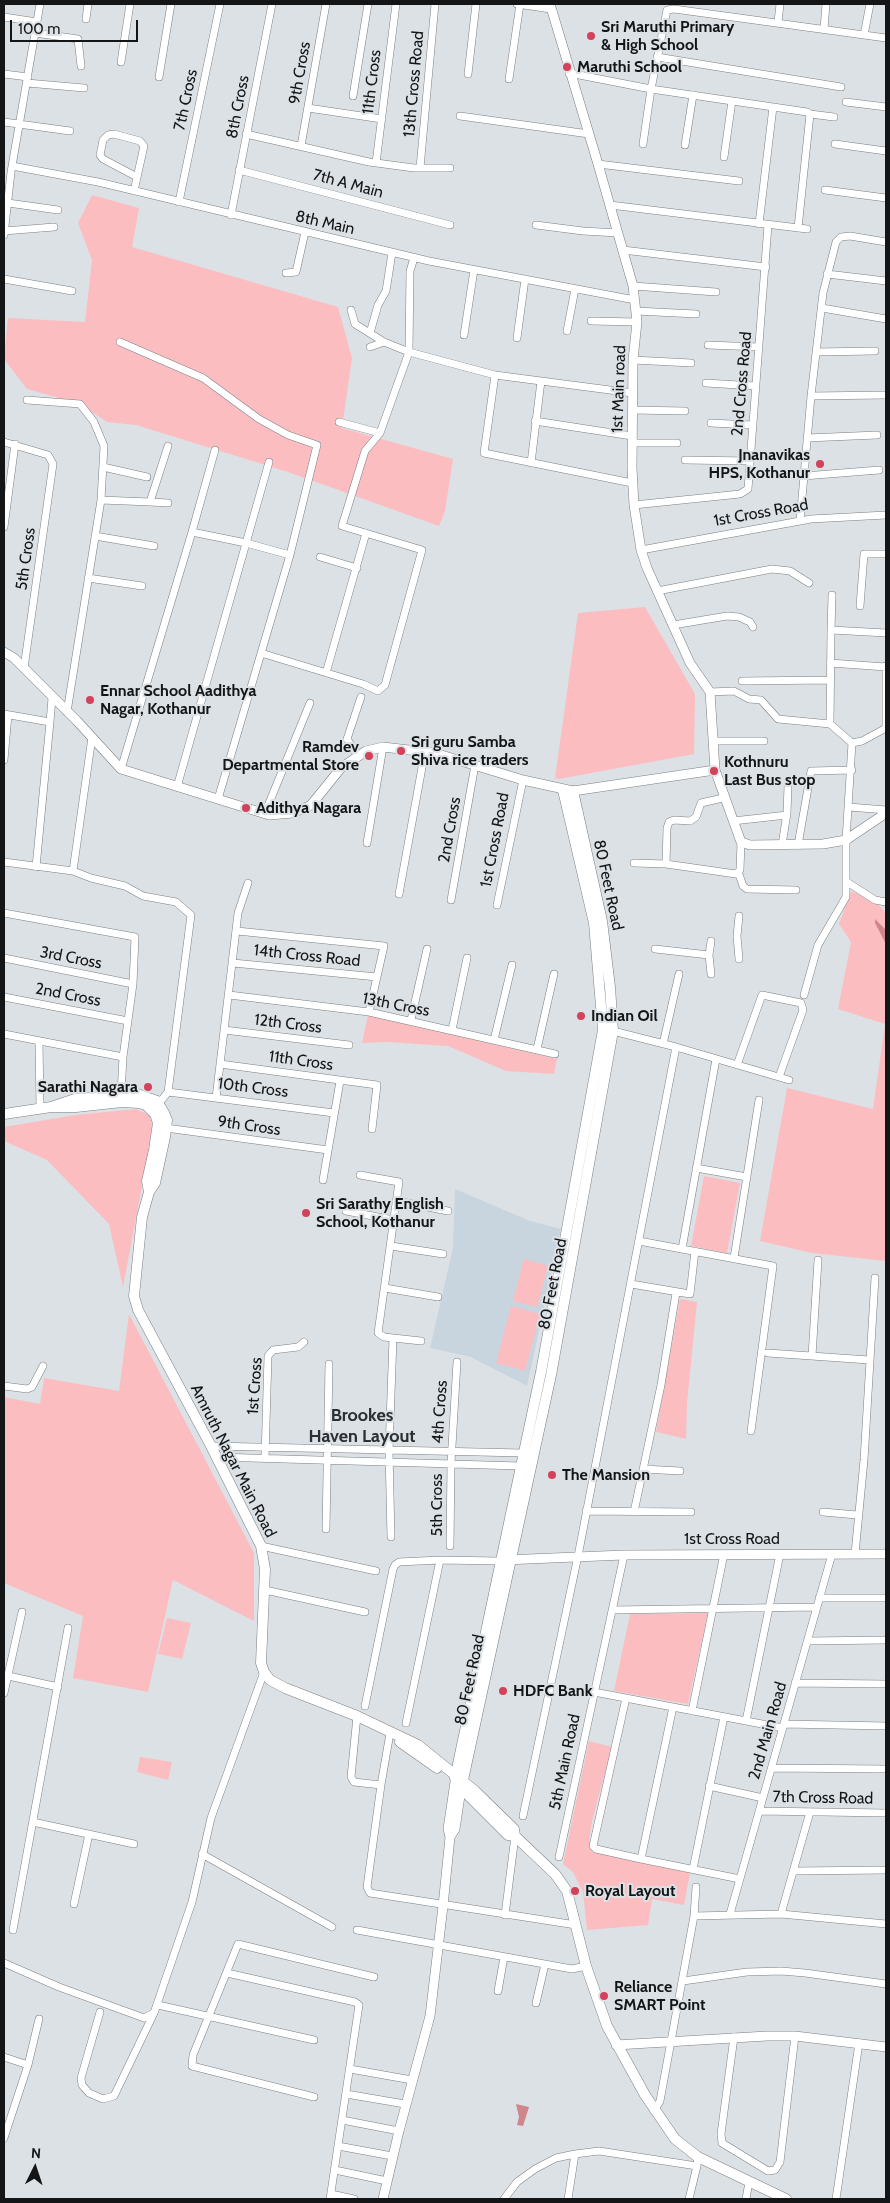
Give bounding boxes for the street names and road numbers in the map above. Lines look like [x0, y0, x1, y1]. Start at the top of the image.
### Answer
street label: 13th Cross Road [400, 30, 428, 138]
street label: 9th Cross [285, 40, 315, 106]
street label: 11th Cross [359, 49, 385, 115]
street label: 7th Cross [170, 68, 202, 132]
street label: 8th Cross [222, 74, 254, 140]
street label: 7th A Main [311, 165, 385, 203]
street label: 8th Main [293, 207, 357, 239]
street label: 2nd Cross Road [728, 331, 756, 437]
street label: 1st Main road [608, 345, 630, 433]
street label: 1st Cross Road [712, 495, 810, 531]
street label: 5th Cross [12, 526, 40, 592]
street label: 1st Cross Road [476, 791, 514, 889]
street label: 2nd Cross [435, 796, 465, 864]
street label: 80 Feet Road [589, 838, 627, 932]
street label: 14th Cross Road [253, 941, 361, 971]
street label: 3rd Cross [38, 943, 104, 973]
street label: 2nd Cross [34, 979, 102, 1011]
street label: 13th Cross [361, 989, 431, 1021]
street label: 12th Cross [253, 1010, 323, 1038]
street label: 11th Cross [268, 1047, 334, 1075]
street label: 10th Cross [217, 1074, 289, 1102]
street label: 9th Cross [216, 1112, 282, 1140]
street label: 80 Feet Road [535, 1237, 571, 1331]
street label: 1st Cross [243, 1357, 267, 1415]
street label: 4th Cross [428, 1380, 452, 1444]
street label: Amruth Nagar Main Road [186, 1381, 280, 1541]
street label: 5th Cross [427, 1474, 447, 1536]
street label: 1st Cross Road [684, 1529, 780, 1549]
street label: 80 Feet Road [451, 1633, 489, 1727]
street label: 2nd Main Road [745, 1680, 791, 1782]
street label: 5th Main Road [545, 1712, 585, 1812]
street label: 7th Cross Road [773, 1788, 873, 1808]

